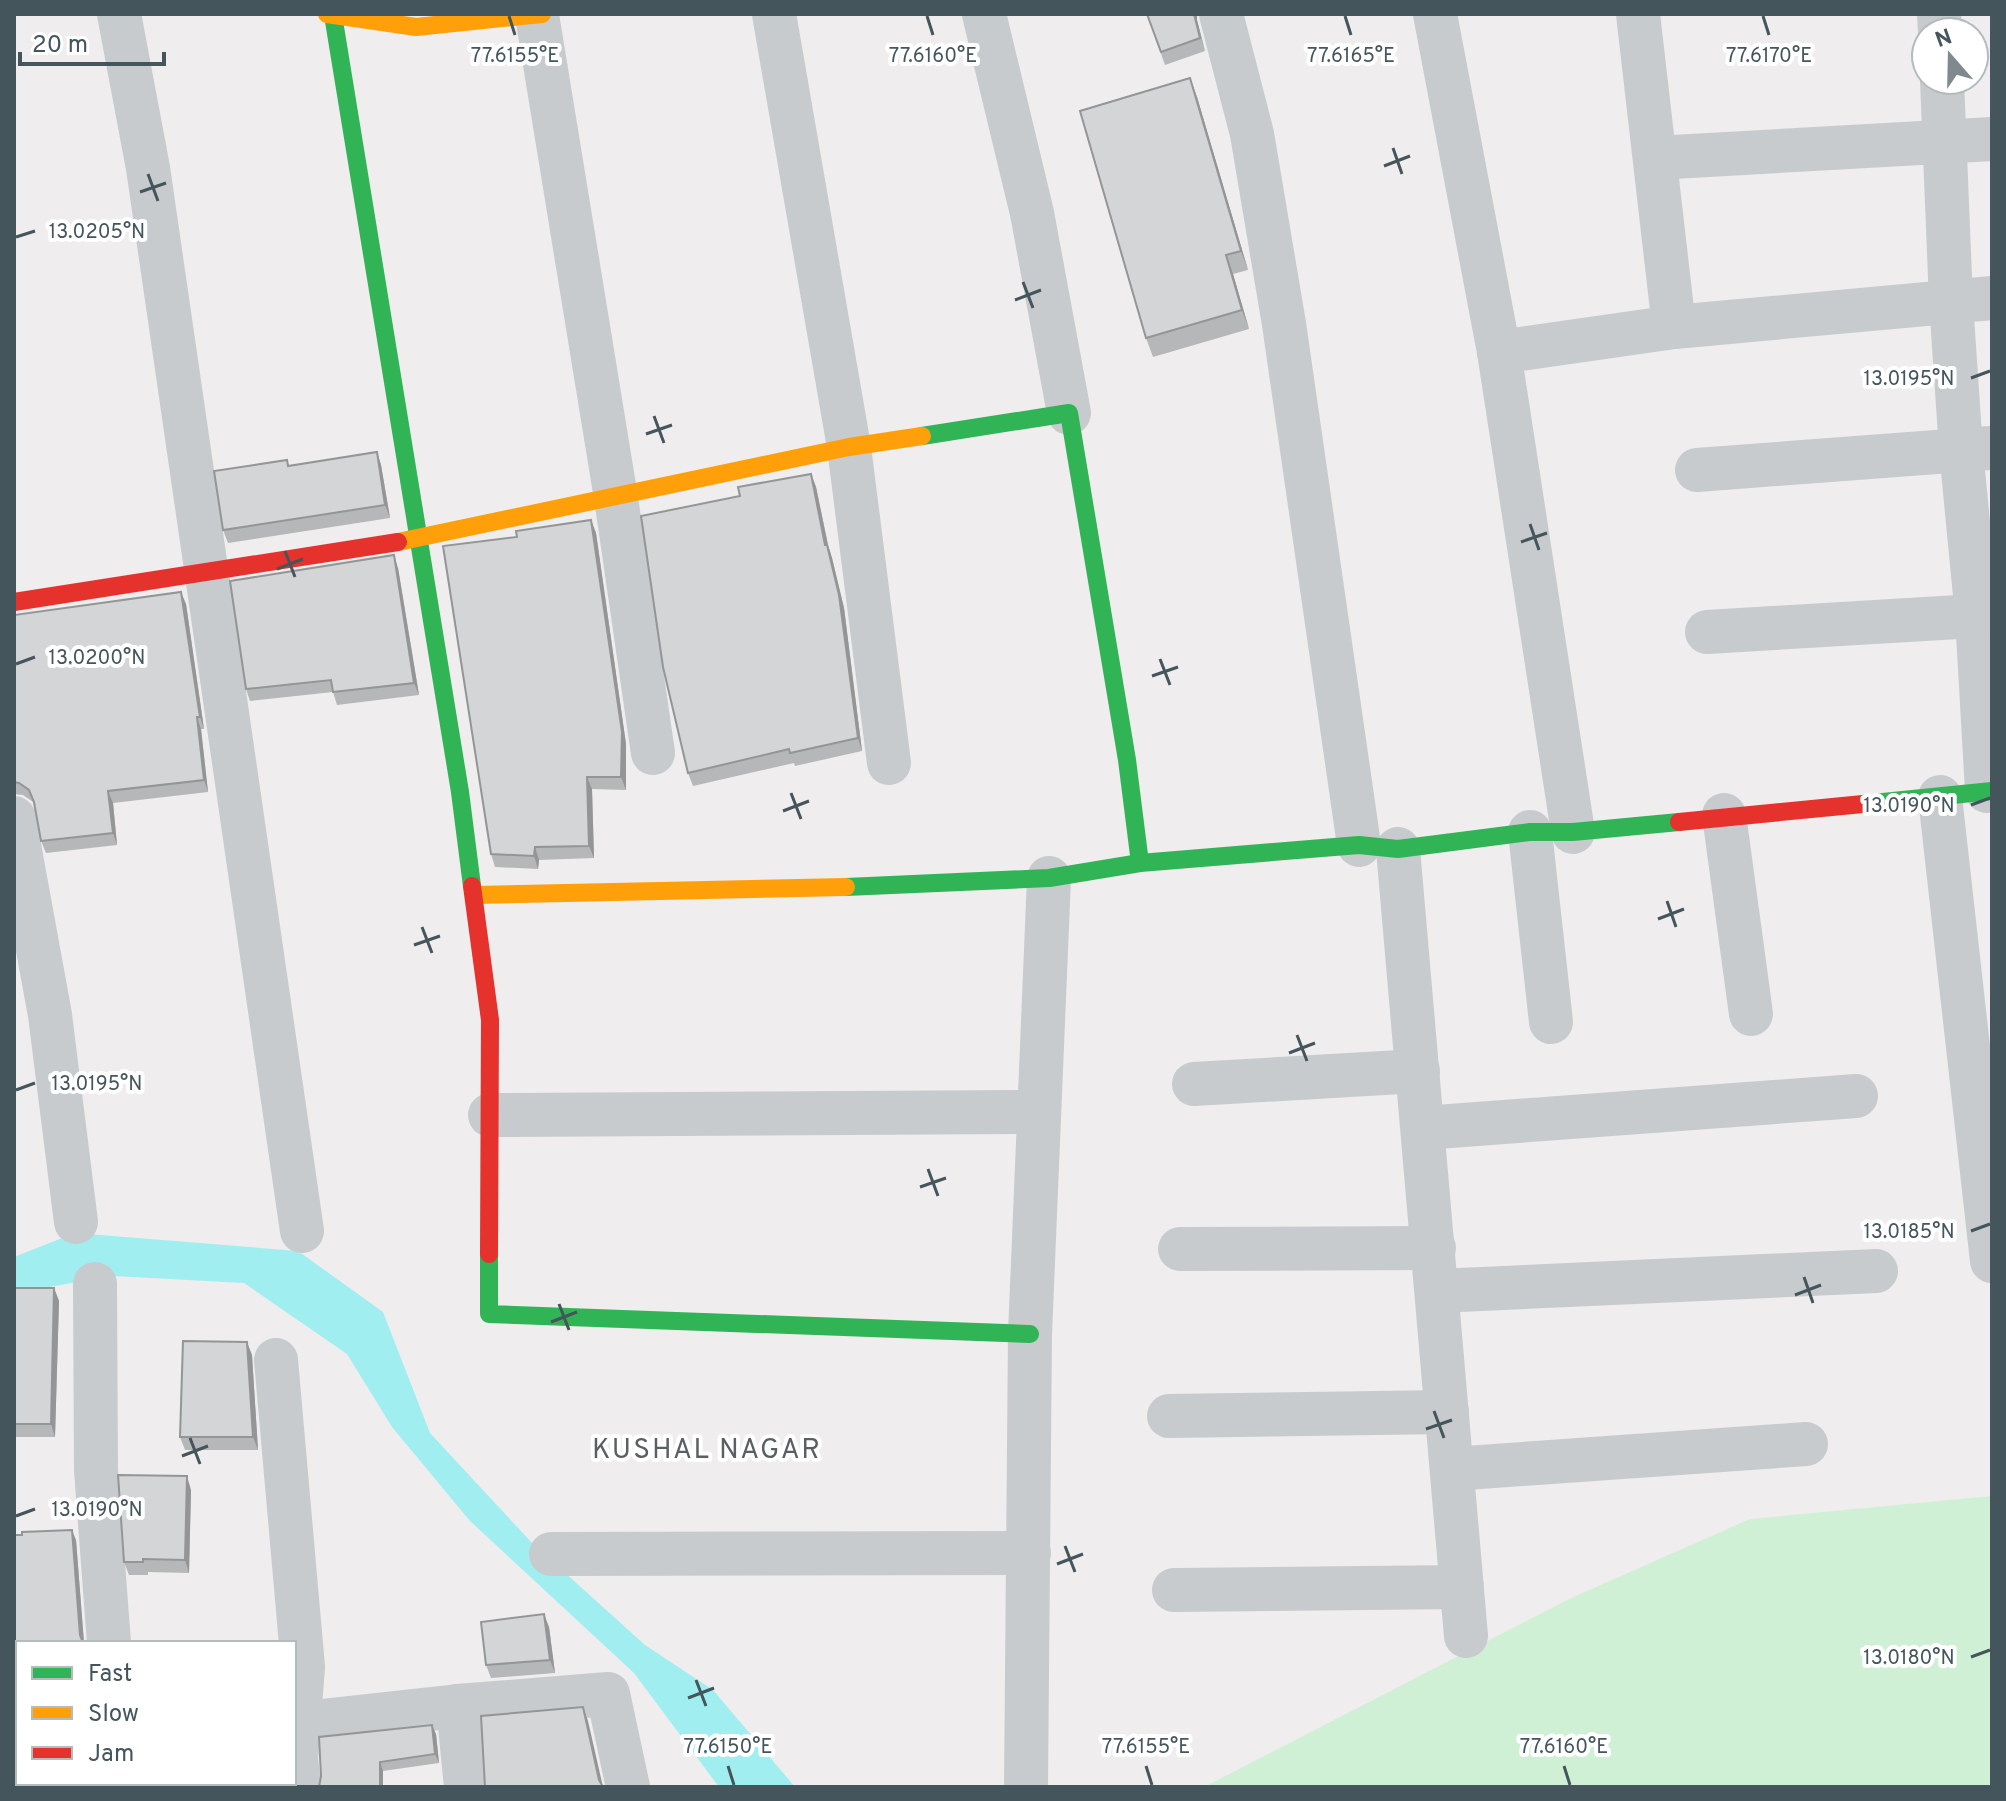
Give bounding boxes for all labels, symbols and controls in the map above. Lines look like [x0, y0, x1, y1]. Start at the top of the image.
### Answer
scale bar [20, 16, 164, 66]
north arrow [1910, 16, 1990, 96]
text: N [1932, 24, 1956, 55]
text: 20 m [32, 31, 88, 61]
text: 77.6155°E [471, 44, 559, 70]
text: 77.6160°E [889, 44, 977, 70]
text: 77.6165°E [1307, 44, 1395, 70]
text: 77.6170°E [1726, 44, 1812, 70]
text: 13.0205°N [49, 220, 145, 246]
text: 13.0195°N [1864, 367, 1954, 393]
text: 13.0200°N [49, 646, 145, 672]
text: 13.0190°N [1863, 794, 1955, 820]
text: 13.0195°N [52, 1072, 142, 1098]
text: 13.0185°N [1863, 1220, 1955, 1246]
district label: KUSHAL NAGAR [592, 1433, 822, 1469]
text: 13.0190°N [51, 1498, 143, 1524]
legend [16, 1641, 296, 1785]
text: 13.0180°N [1863, 1646, 1955, 1672]
text: Fast [88, 1660, 132, 1690]
text: Slow [88, 1700, 139, 1730]
text: 77.6150°E [684, 1735, 772, 1761]
text: 77.6155°E [1102, 1735, 1190, 1761]
text: 77.6160°E [1520, 1735, 1608, 1761]
text: Jam [88, 1740, 134, 1770]

